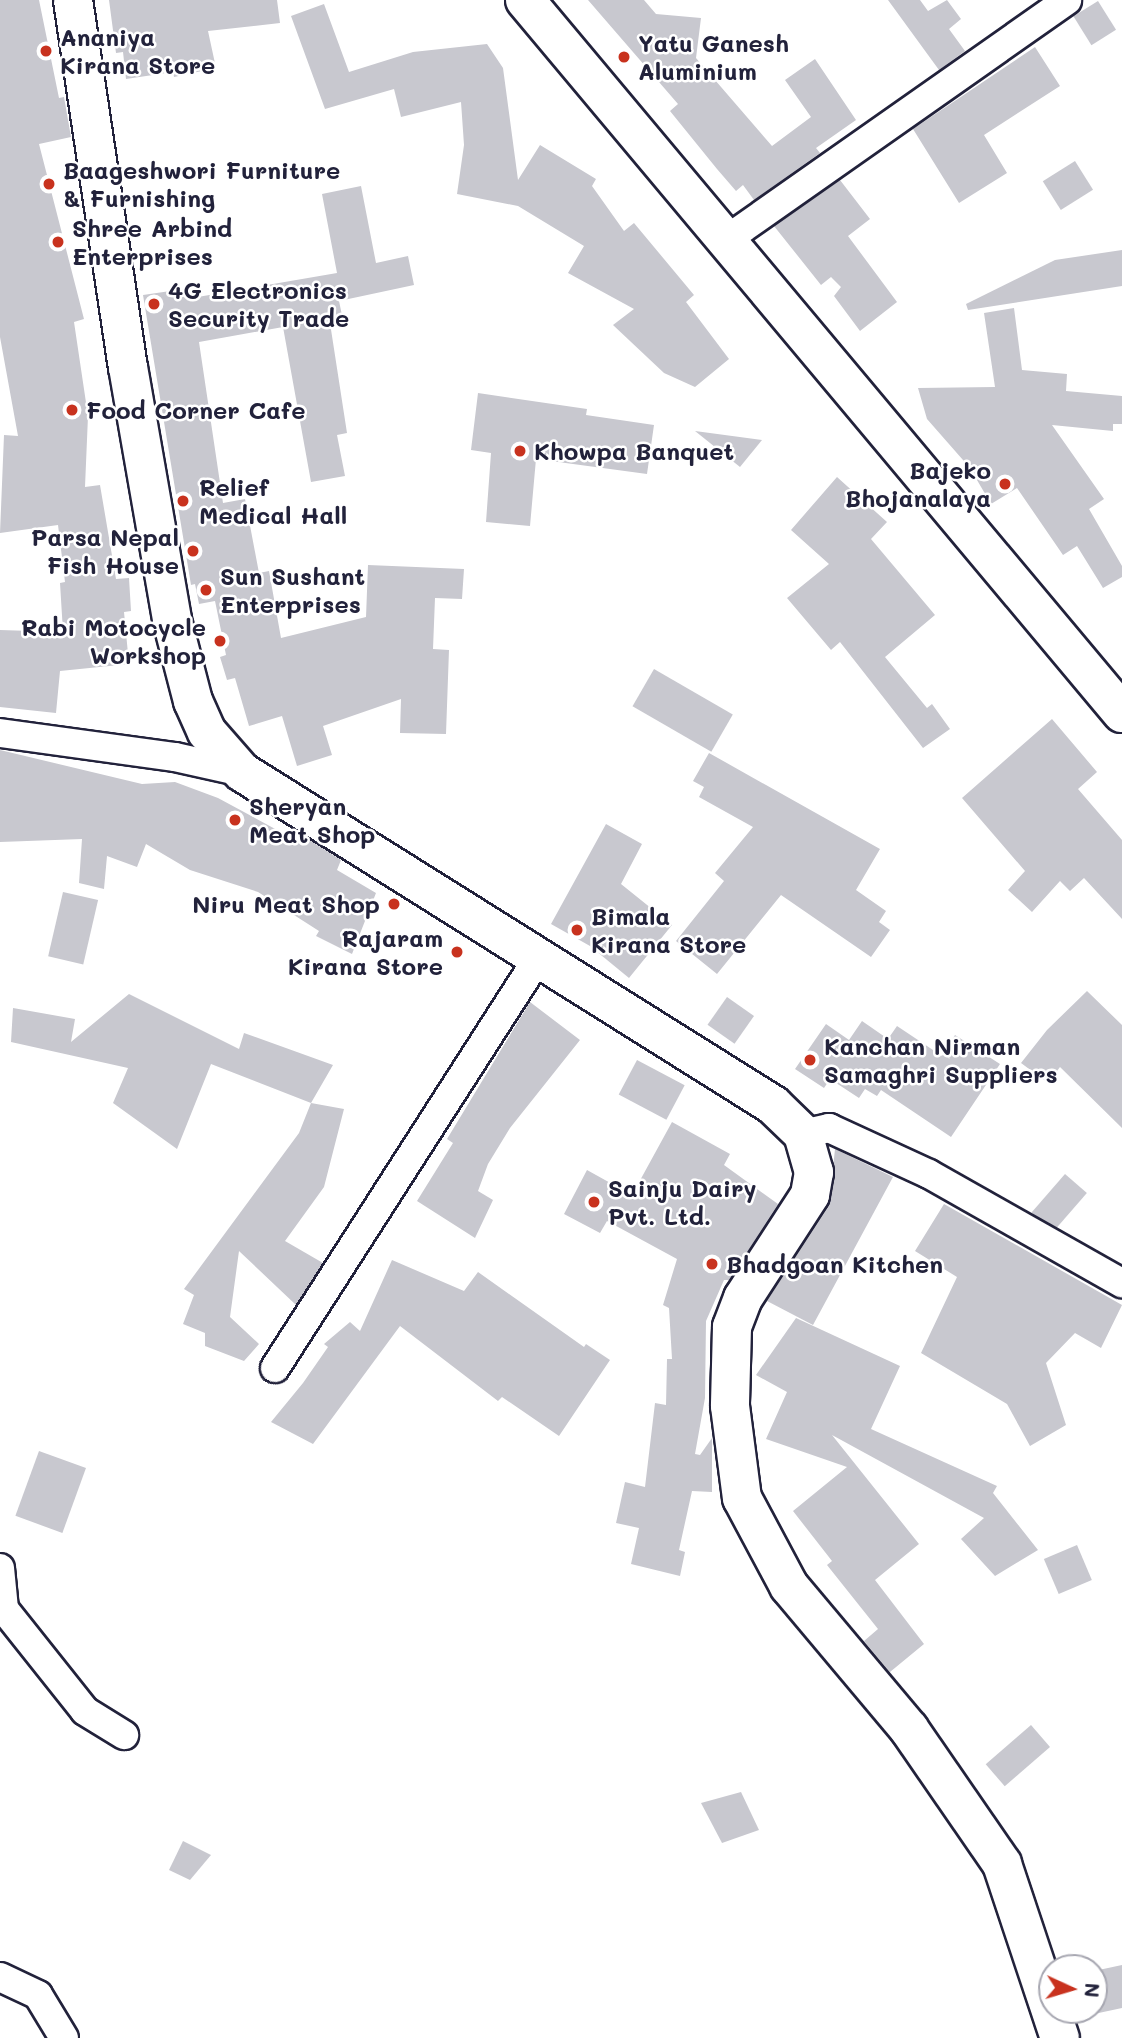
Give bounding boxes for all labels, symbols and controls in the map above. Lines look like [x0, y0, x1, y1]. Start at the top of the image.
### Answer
place label: Ananiya Kirana Store [60, 23, 215, 79]
place label: Yatu Ganesh Aluminium [638, 29, 789, 85]
marker: Ananiya Kirana Store [38, 43, 54, 59]
marker: Yatu Ganesh Aluminium [616, 49, 632, 65]
place label: Baageshwori Furniture & Furnishing [63, 156, 340, 212]
marker: Baageshwori Furniture & Furnishing [41, 176, 57, 192]
place label: Shree Arbind Enterprises [72, 214, 232, 270]
marker: Shree Arbind Enterprises [50, 234, 66, 250]
place label: 4G Electronics Security Trade [168, 276, 349, 332]
marker: 4G Electronics Security Trade [146, 296, 162, 312]
place label: Food Corner Cafe [86, 396, 306, 424]
marker: Food Corner Cafe [64, 402, 80, 418]
place label: Khowpa Banquet [534, 437, 734, 465]
marker: Khowpa Banquet [512, 443, 528, 459]
place label: Bajeko Bhojanalaya [845, 456, 991, 512]
place label: Relief Medical Hall [199, 473, 347, 529]
marker: Bajeko Bhojanalaya [997, 476, 1013, 492]
marker: Relief Medical Hall [173, 491, 193, 511]
place label: Parsa Nepal Fish House [31, 523, 179, 579]
marker: Parsa Nepal Fish House [185, 543, 201, 559]
place label: Sun Sushant Enterprises [220, 562, 365, 618]
marker: Sun Sushant Enterprises [198, 582, 214, 598]
place label: Rabi Motocycle Workshop [21, 613, 206, 669]
marker: Rabi Motocycle Workshop [212, 633, 228, 649]
place label: Sheryan Meat Shop [249, 792, 375, 848]
marker: Sheryan Meat Shop [227, 812, 243, 828]
place label: Niru Meat Shop [192, 890, 380, 918]
marker: Niru Meat Shop [386, 896, 402, 912]
place label: Bimala Kirana Store [591, 902, 746, 958]
marker: Bimala Kirana Store [569, 922, 585, 938]
place label: Rajaram Kirana Store [288, 924, 443, 980]
marker: Rajaram Kirana Store [449, 944, 465, 960]
place label: Kanchan Nirman Samaghri Suppliers [824, 1032, 1058, 1088]
marker: Kanchan Nirman Samaghri Suppliers [802, 1052, 818, 1068]
place label: Sainju Dairy Pvt. Ltd. [608, 1174, 757, 1230]
marker: Sainju Dairy Pvt. Ltd. [586, 1194, 602, 1210]
place label: Bhadgoan Kitchen [726, 1250, 943, 1278]
marker: Bhadgoan Kitchen [704, 1256, 720, 1272]
north arrow [1038, 1954, 1108, 2024]
text: N [1079, 1982, 1105, 1998]

